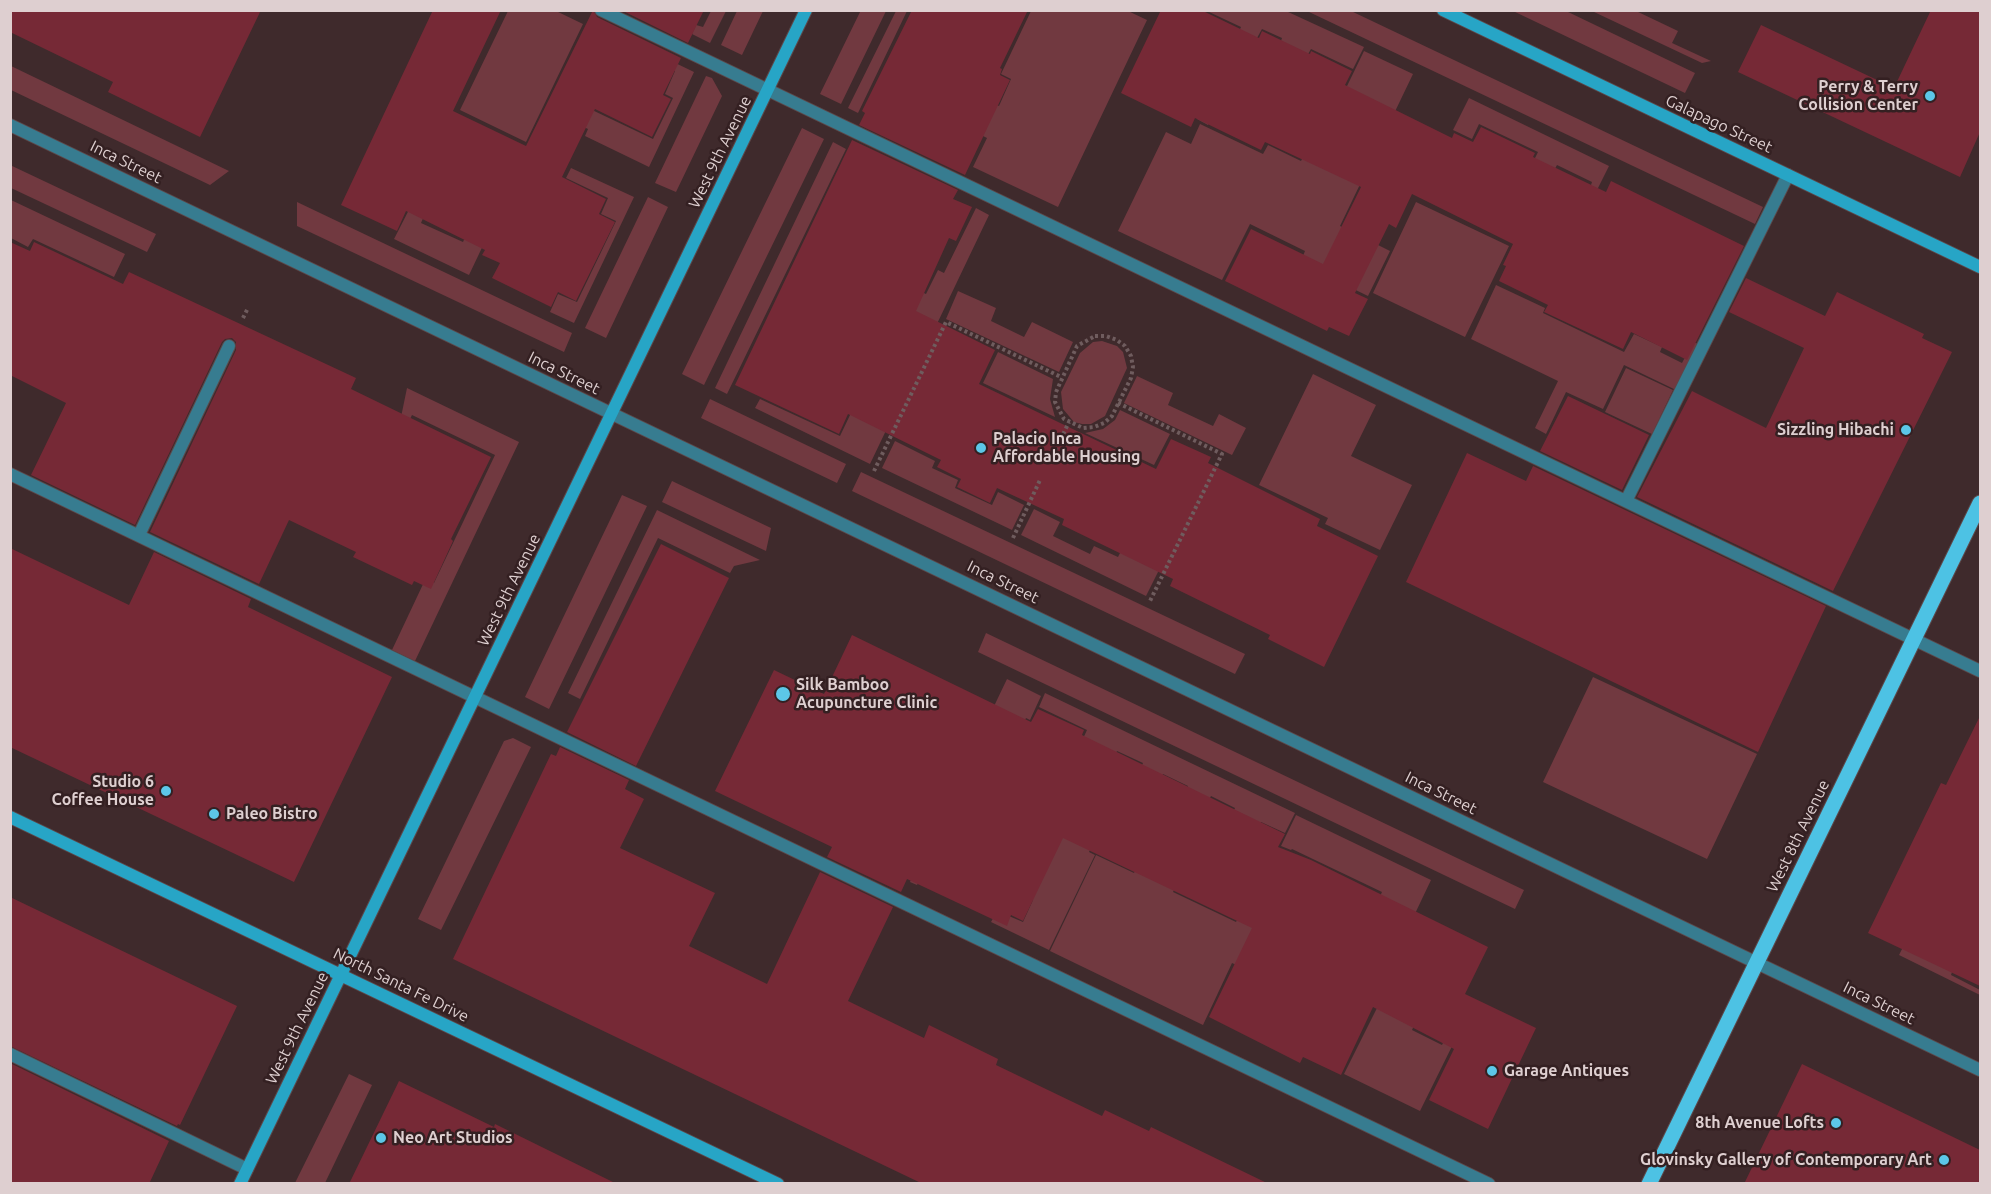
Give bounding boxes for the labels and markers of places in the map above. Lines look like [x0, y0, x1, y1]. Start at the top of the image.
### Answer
place label: Perry & Terry Collision Center [1798, 77, 1918, 115]
marker: Perry & Terry Collision Center [1923, 89, 1937, 103]
place label: Sizzling Hibachi [1777, 420, 1894, 440]
marker: Sizzling Hibachi [1899, 423, 1913, 437]
place label: Palacio Inca Affordable Housing [993, 429, 1141, 467]
marker: Palacio Inca Affordable Housing [974, 441, 988, 455]
place label: Silk Bamboo Acupuncture Clinic [796, 675, 937, 713]
marker: Silk Bamboo Acupuncture Clinic [774, 685, 792, 703]
place label: Studio 6 Coffee House [52, 772, 154, 810]
marker: Studio 6 Coffee House [159, 784, 173, 798]
place label: Paleo Bistro [226, 804, 318, 824]
marker: Paleo Bistro [207, 807, 221, 821]
place label: Garage Antiques [1504, 1061, 1629, 1081]
marker: Garage Antiques [1485, 1064, 1499, 1078]
place label: 8th Avenue Lofts [1695, 1113, 1824, 1133]
marker: 8th Avenue Lofts [1829, 1116, 1843, 1130]
place label: Neo Art Studios [393, 1128, 513, 1148]
marker: Neo Art Studios [374, 1131, 388, 1145]
place label: Glovinsky Gallery of Contemporary Art [1640, 1150, 1932, 1170]
marker: Glovinsky Gallery of Contemporary Art [1937, 1153, 1951, 1167]

